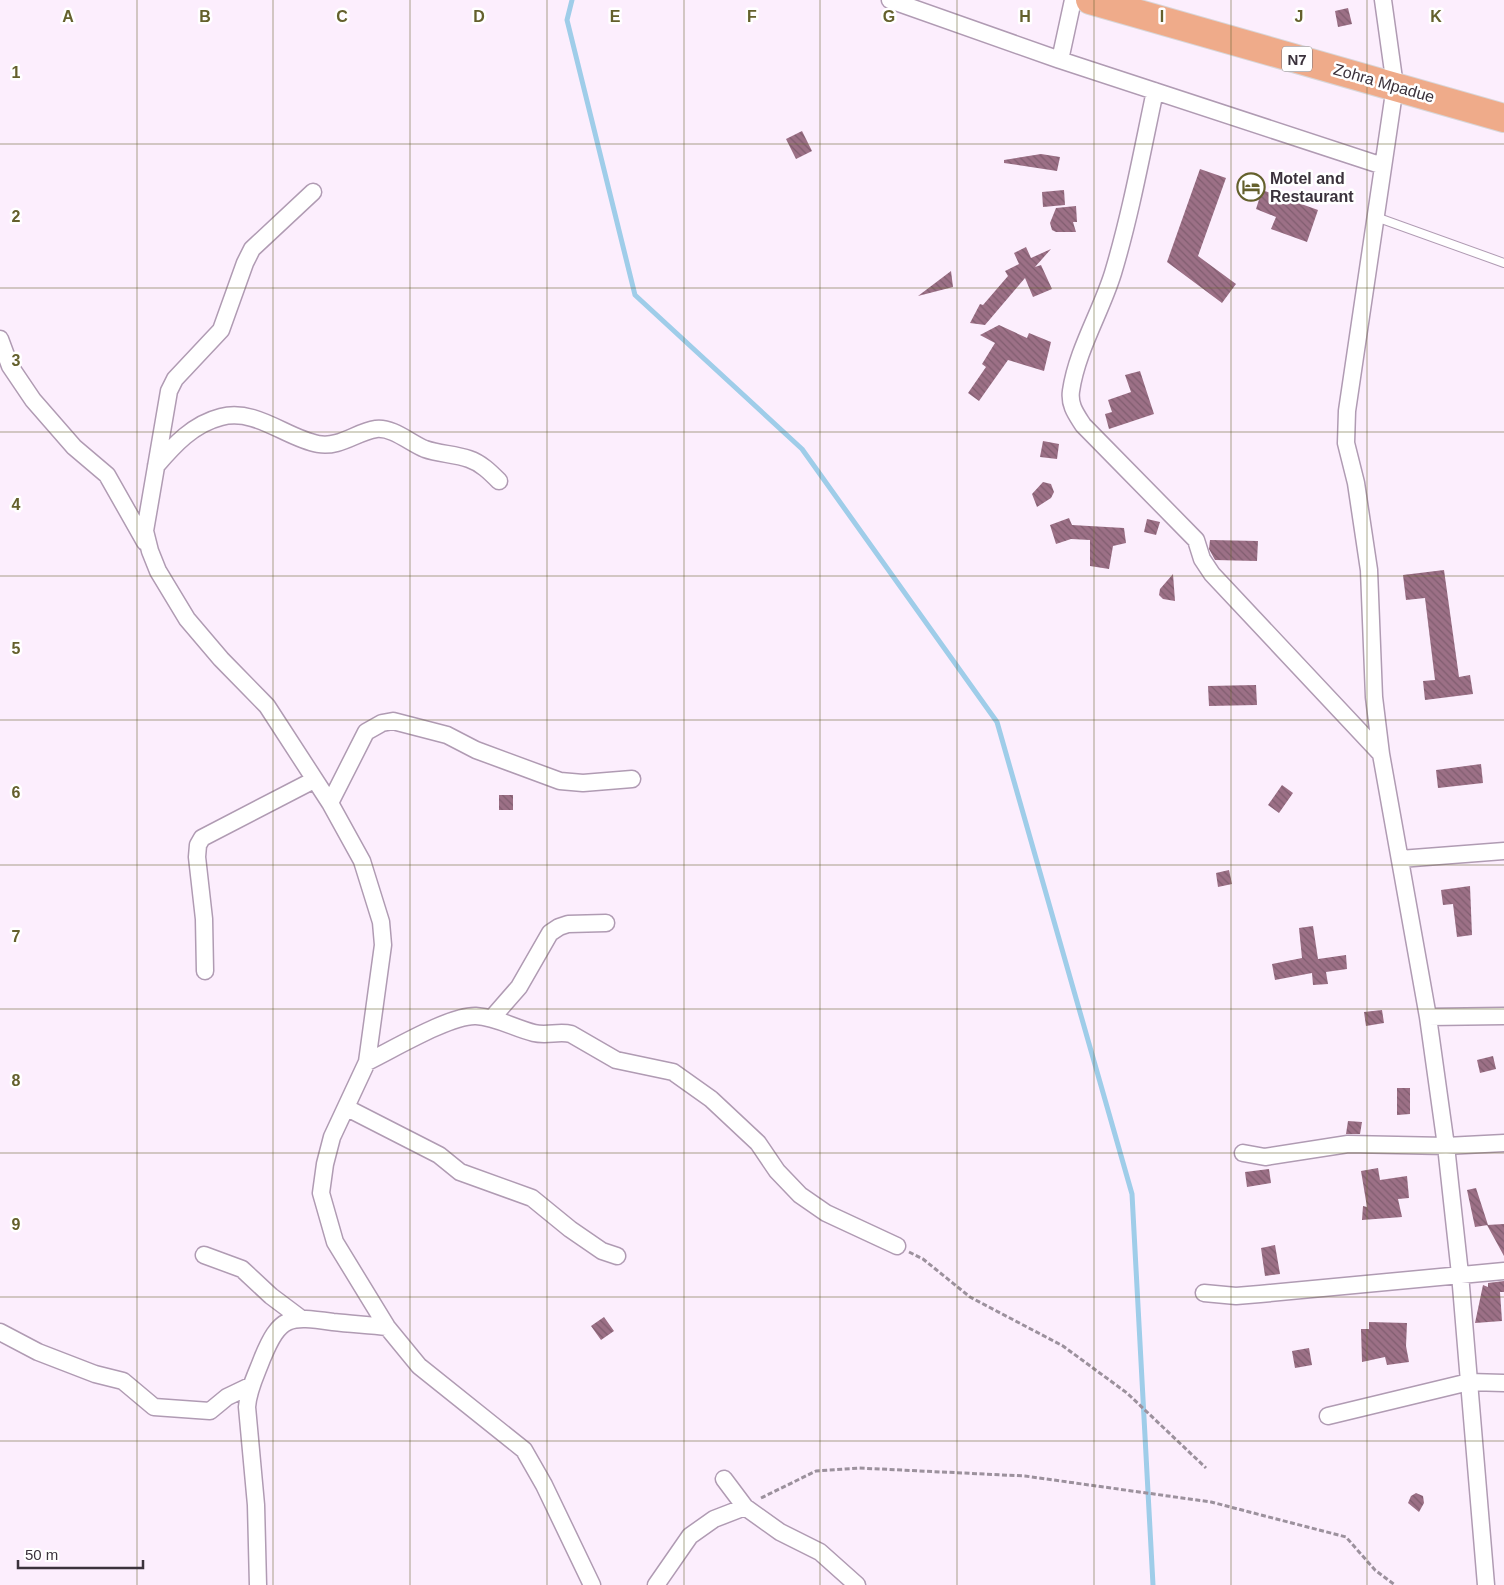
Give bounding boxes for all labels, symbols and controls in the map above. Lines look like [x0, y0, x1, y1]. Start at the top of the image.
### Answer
text: A [62, 8, 74, 25]
text: B [199, 8, 211, 25]
text: C [336, 8, 348, 25]
text: D [473, 8, 485, 25]
text: E [610, 8, 621, 25]
text: F [747, 8, 757, 25]
text: G [883, 8, 895, 25]
text: H [1019, 8, 1031, 25]
text: I [1160, 8, 1164, 25]
text: J [1295, 8, 1303, 25]
text: K [1430, 8, 1442, 25]
road number: N7 [1282, 46, 1312, 72]
street label: Zohra Mpadue [1332, 60, 1436, 106]
text: 1 [12, 64, 21, 81]
place label: Motel and Restaurant [1270, 170, 1354, 205]
hotel icon: Motel and Restaurant [1236, 172, 1266, 202]
text: 2 [12, 208, 21, 225]
text: 3 [12, 352, 21, 369]
text: 4 [12, 496, 21, 513]
text: 5 [12, 640, 21, 657]
text: 6 [12, 784, 21, 801]
text: 7 [12, 928, 21, 945]
text: 8 [12, 1072, 21, 1089]
text: 9 [12, 1216, 21, 1233]
scale bar [18, 1538, 142, 1570]
text: 50 m [25, 1546, 58, 1563]

